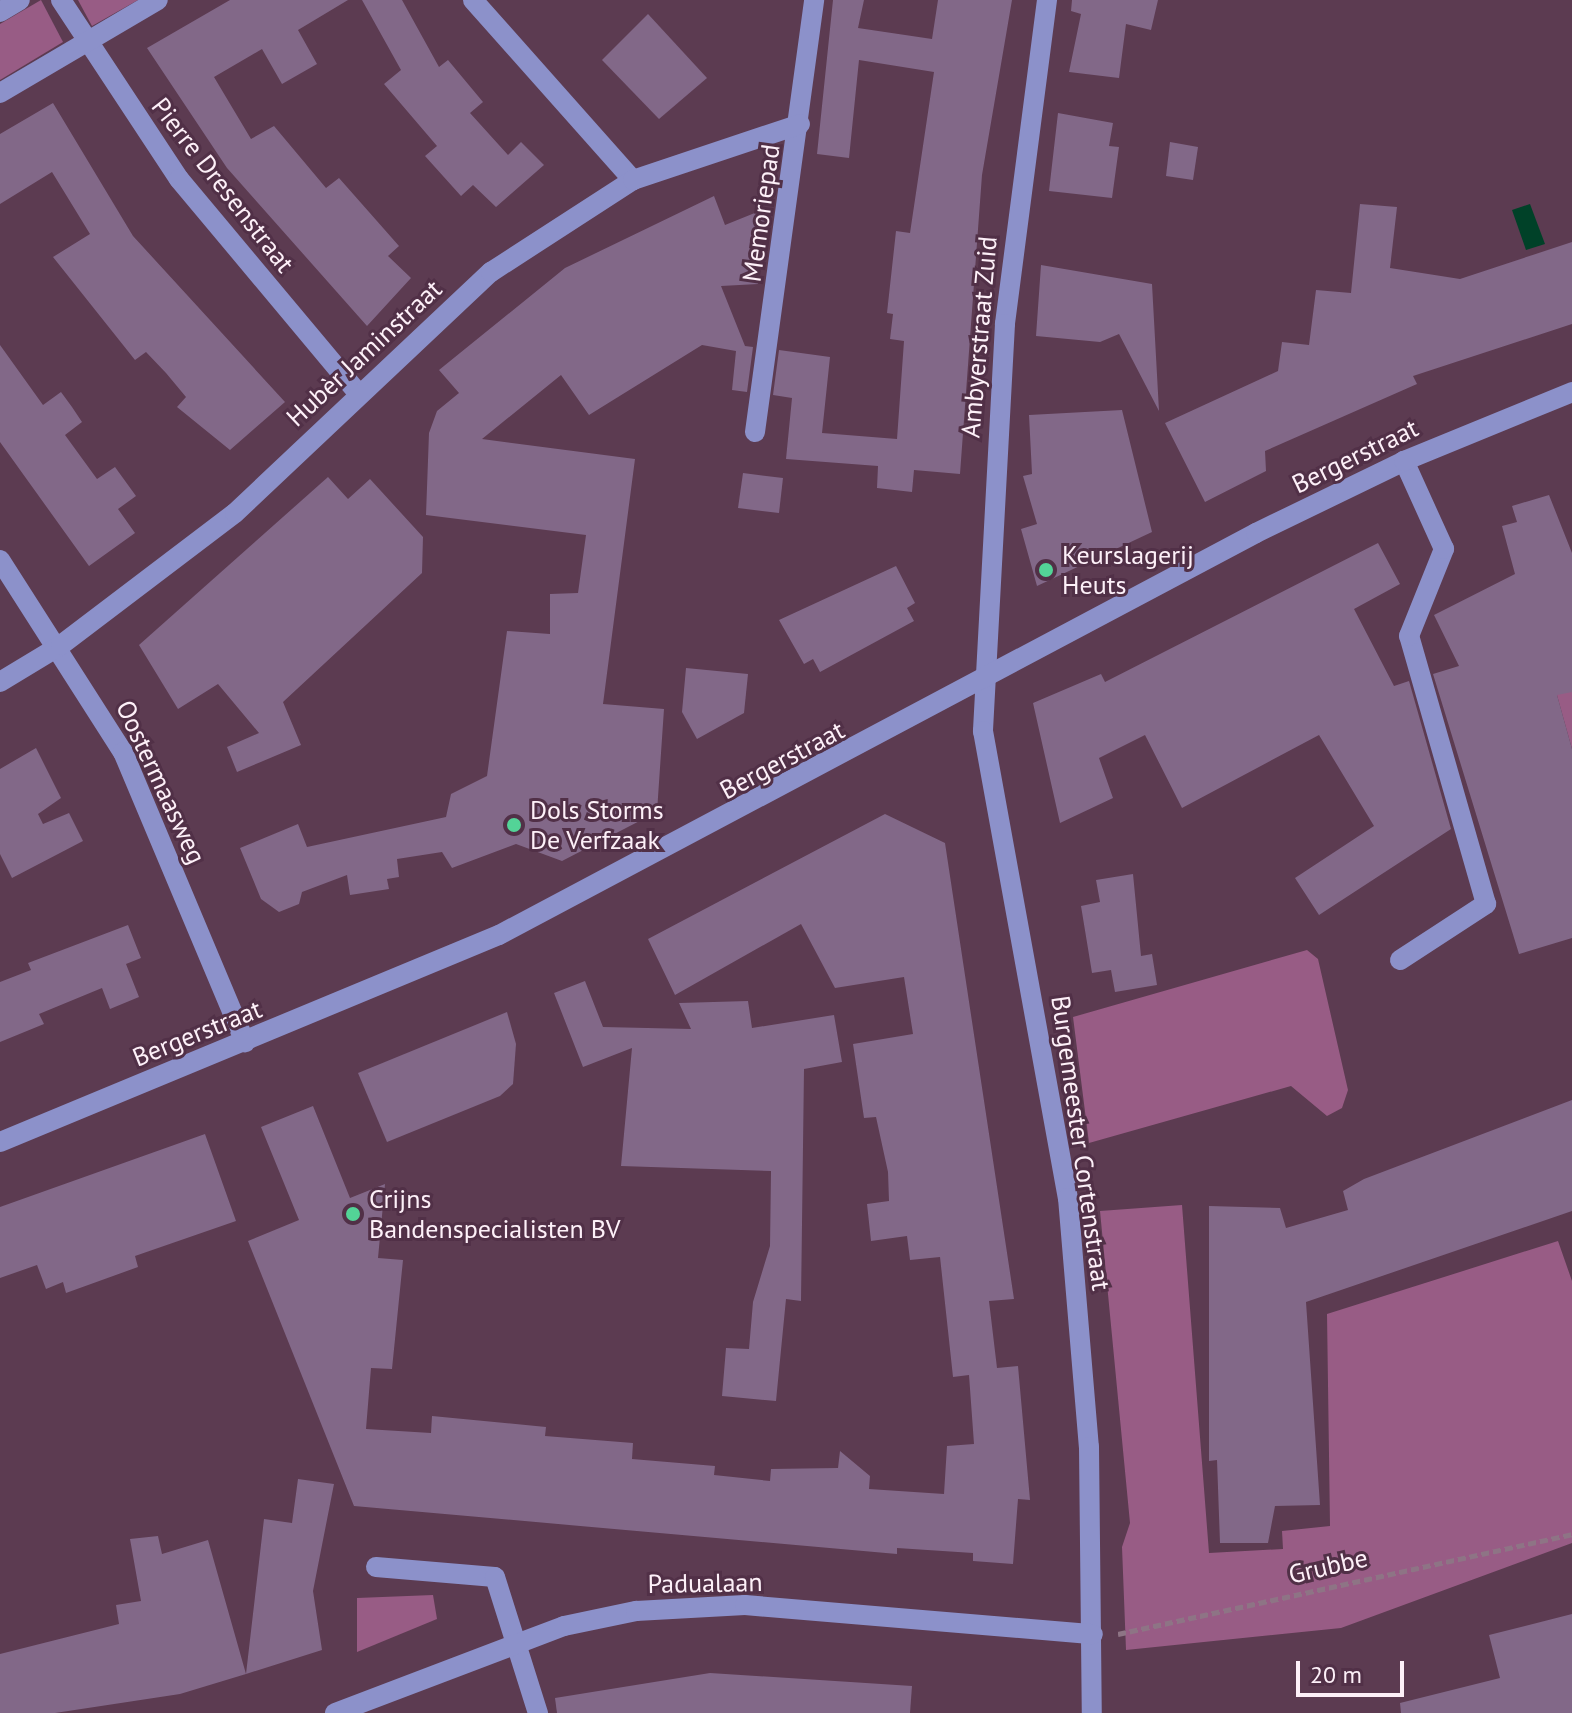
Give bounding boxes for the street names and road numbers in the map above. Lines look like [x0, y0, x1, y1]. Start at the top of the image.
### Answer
street label: Pierre Dresenstraat [145, 91, 301, 279]
street label: Memoriepad [736, 142, 786, 284]
street label: Ambyerstraat Zuid [955, 235, 1003, 439]
street label: Hubèr Jaminstraat [280, 273, 448, 433]
street label: Bergerstraat [1287, 412, 1423, 500]
street label: Oostermaasweg [110, 695, 212, 869]
street label: Bergerstraat [714, 714, 850, 806]
street label: Bergerstraat [128, 993, 266, 1073]
street label: Burgemeester Cortenstraat [1045, 993, 1117, 1293]
street label: Grubbe [1285, 1542, 1371, 1590]
street label: Padualaan [647, 1566, 763, 1600]

